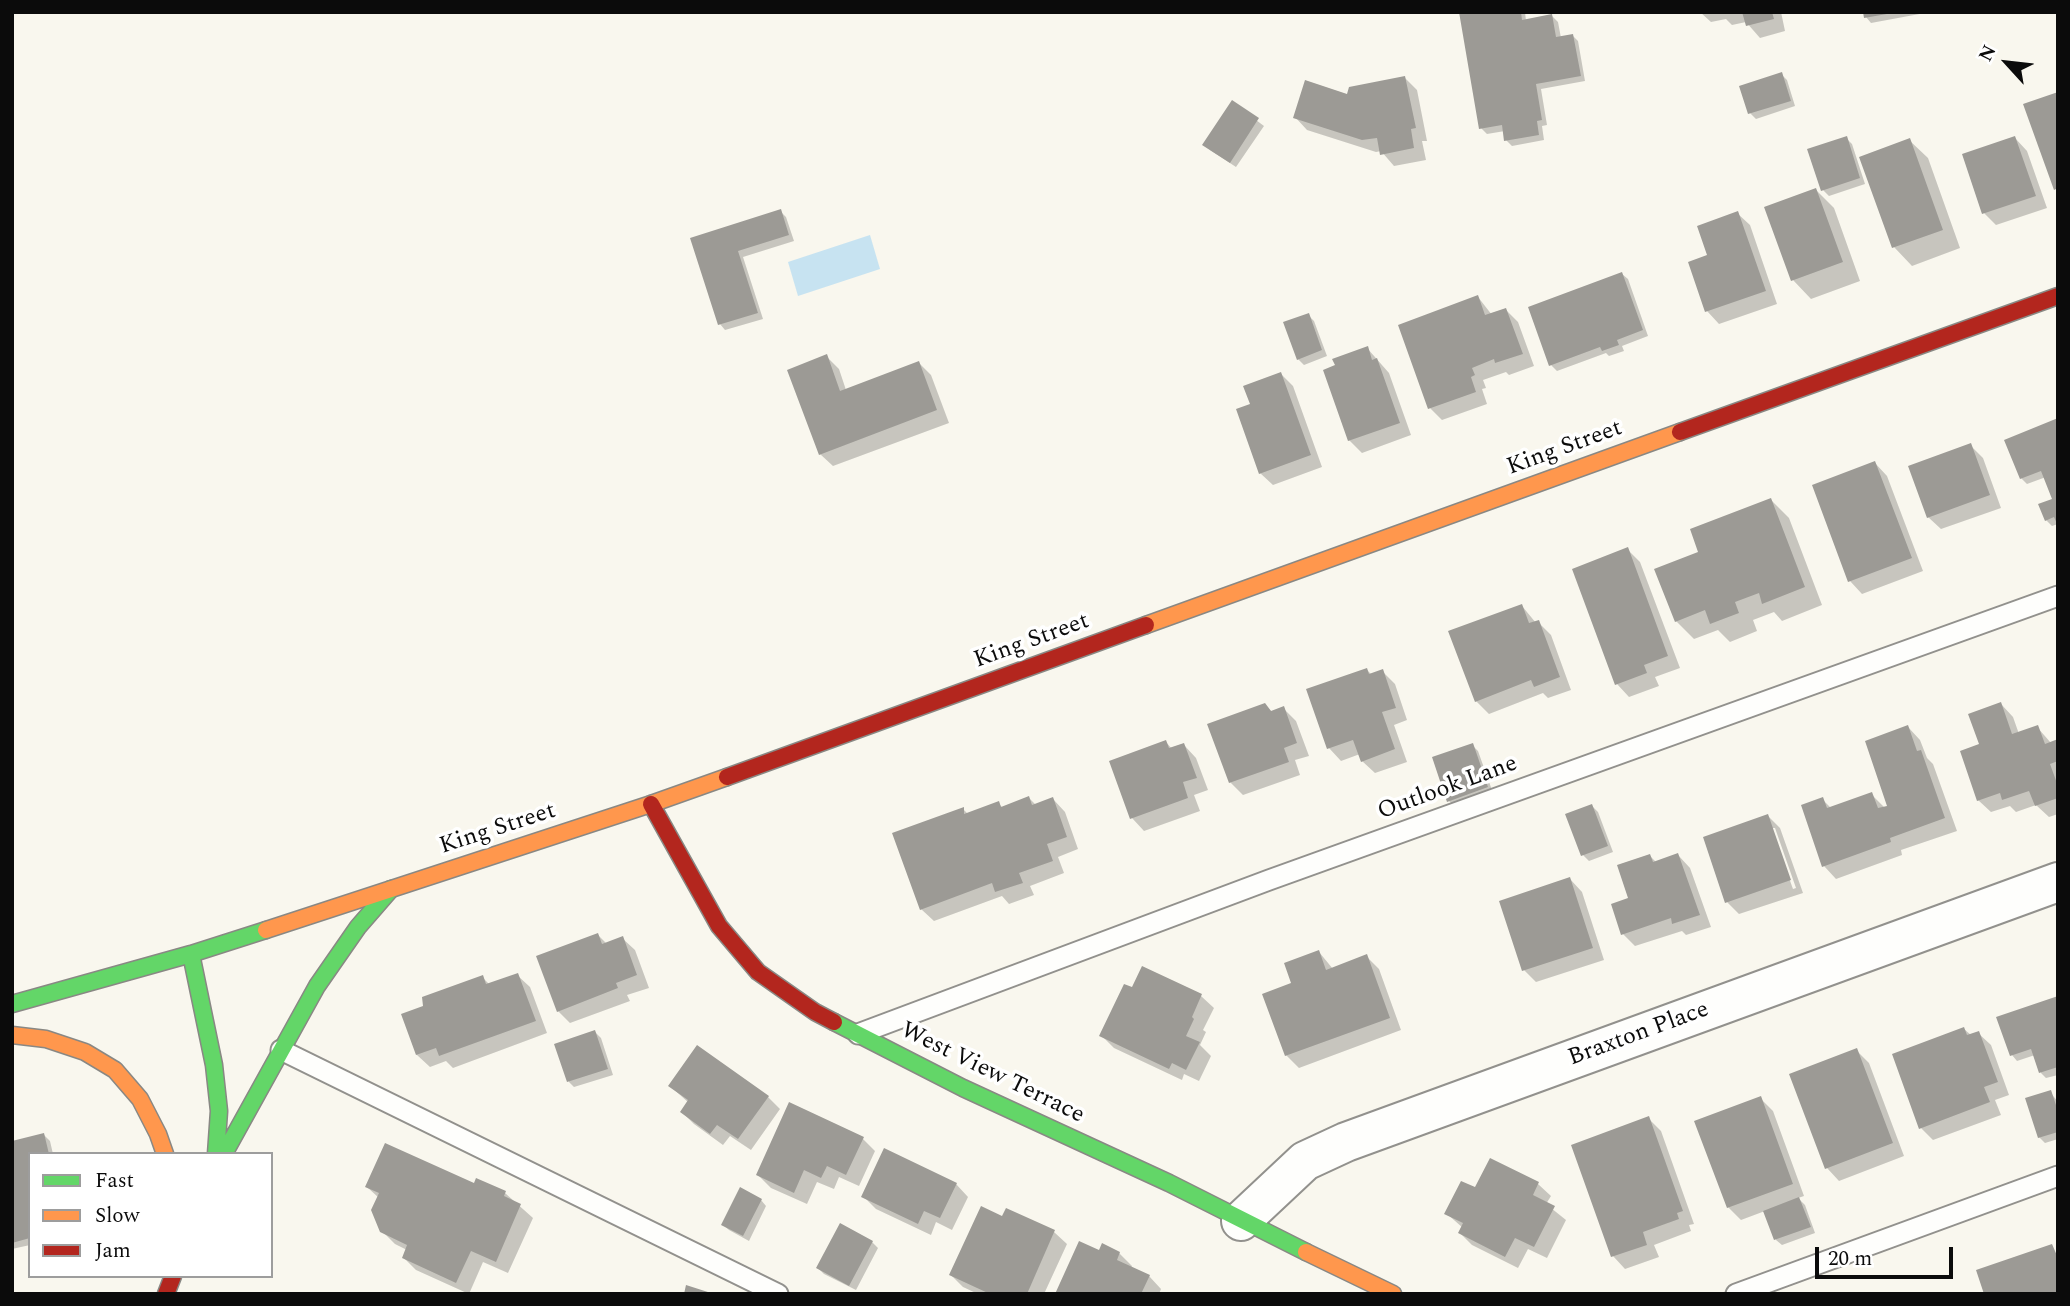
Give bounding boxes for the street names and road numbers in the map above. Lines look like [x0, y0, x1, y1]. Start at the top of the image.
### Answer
street label: King Street [1503, 415, 1627, 483]
street label: King Street [970, 608, 1094, 676]
street label: Outlook Lane [1374, 750, 1522, 828]
street label: King Street [436, 798, 560, 862]
street label: Braxton Place [1565, 996, 1713, 1074]
street label: West View Terrace [895, 1017, 1089, 1131]

